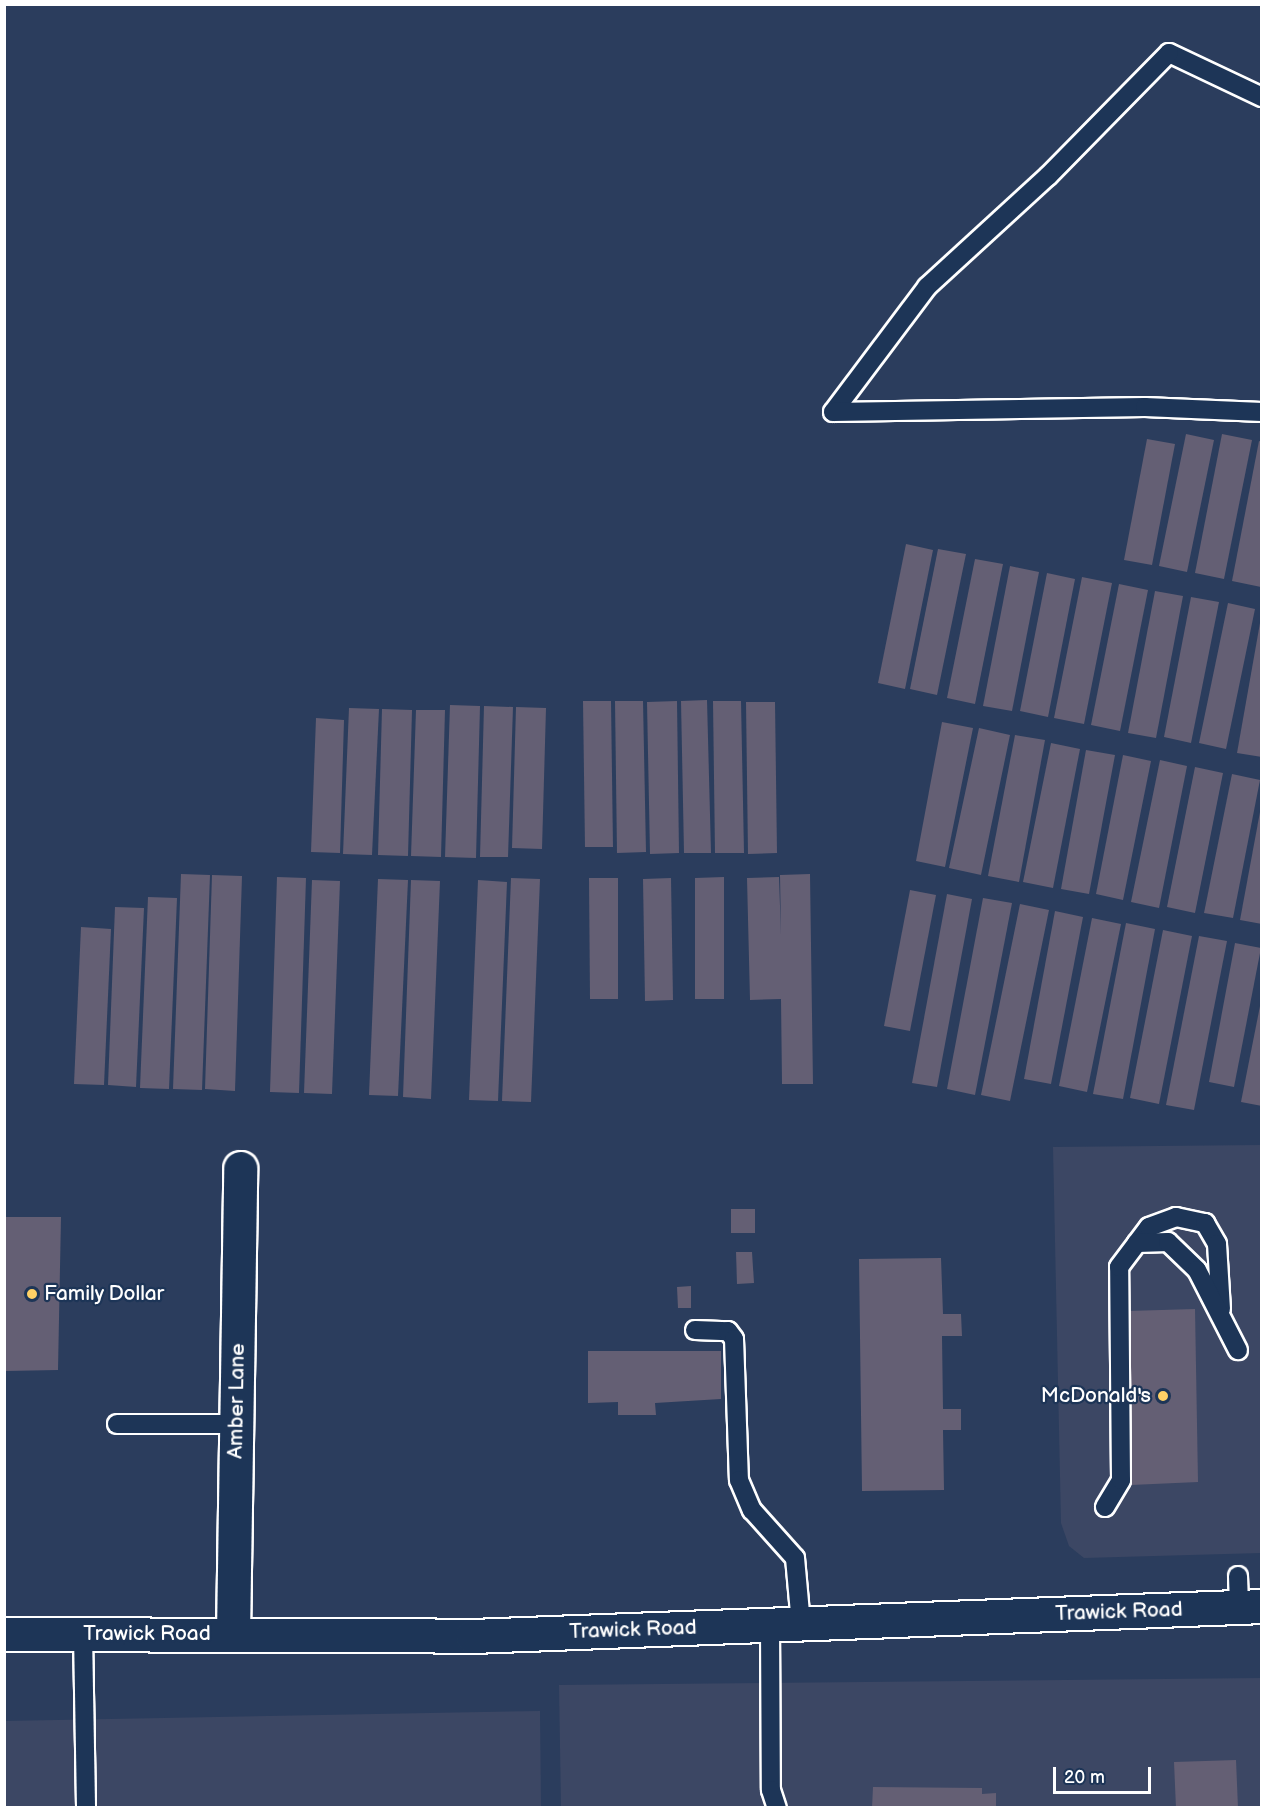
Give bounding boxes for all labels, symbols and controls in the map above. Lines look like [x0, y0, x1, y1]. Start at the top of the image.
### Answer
place label: Family Dollar [44, 1281, 166, 1307]
marker: Family Dollar [25, 1287, 39, 1301]
street label: Amber Lane [223, 1343, 251, 1459]
place label: McDonald's [1041, 1383, 1151, 1409]
marker: McDonald's [1156, 1389, 1170, 1403]
street label: Trawick Road [1055, 1597, 1183, 1627]
street label: Trawick Road [569, 1615, 697, 1645]
street label: Trawick Road [83, 1621, 211, 1647]
scale bar [1056, 1755, 1154, 1793]
text: 20 m [1064, 1767, 1105, 1788]

